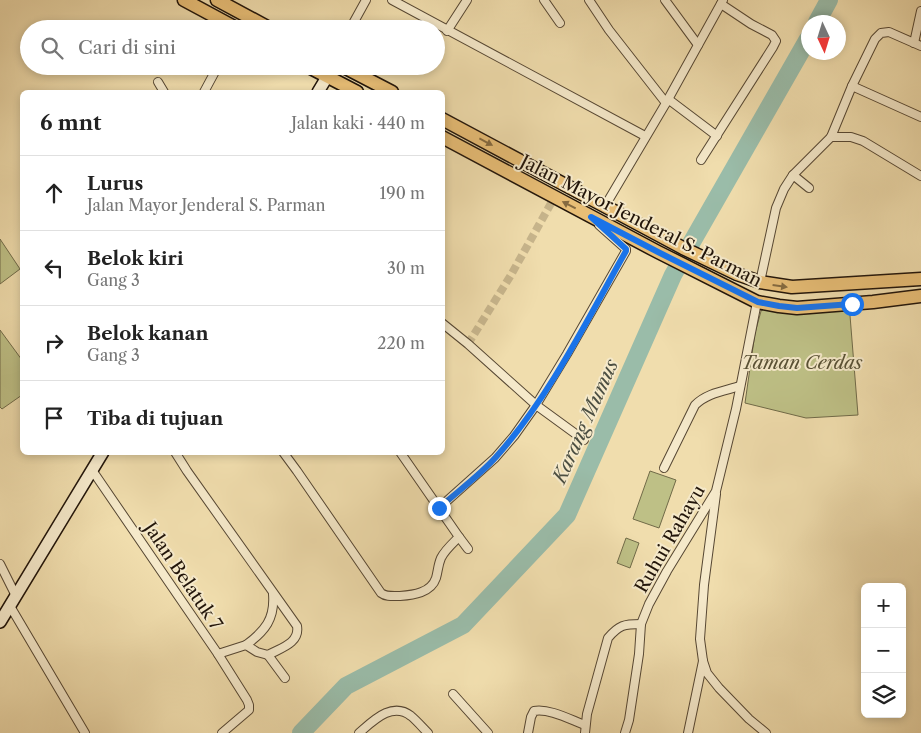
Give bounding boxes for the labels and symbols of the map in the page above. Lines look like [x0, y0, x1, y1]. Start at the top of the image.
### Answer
north arrow [801, 15, 846, 60]
one-way arrow [478, 138, 493, 146]
street label: Jalan Mayor Jenderal S. Parman [514, 149, 766, 292]
one-way arrow [561, 201, 576, 209]
one-way arrow [773, 282, 789, 290]
route start [841, 293, 864, 316]
park label: Taman Cerdas [742, 352, 863, 374]
water label: Karang Mumus [547, 355, 623, 489]
street label: Ruhui Rahayu [630, 481, 710, 597]
route end [428, 497, 451, 520]
street label: Jalan Belatuk 7 [137, 515, 227, 634]

